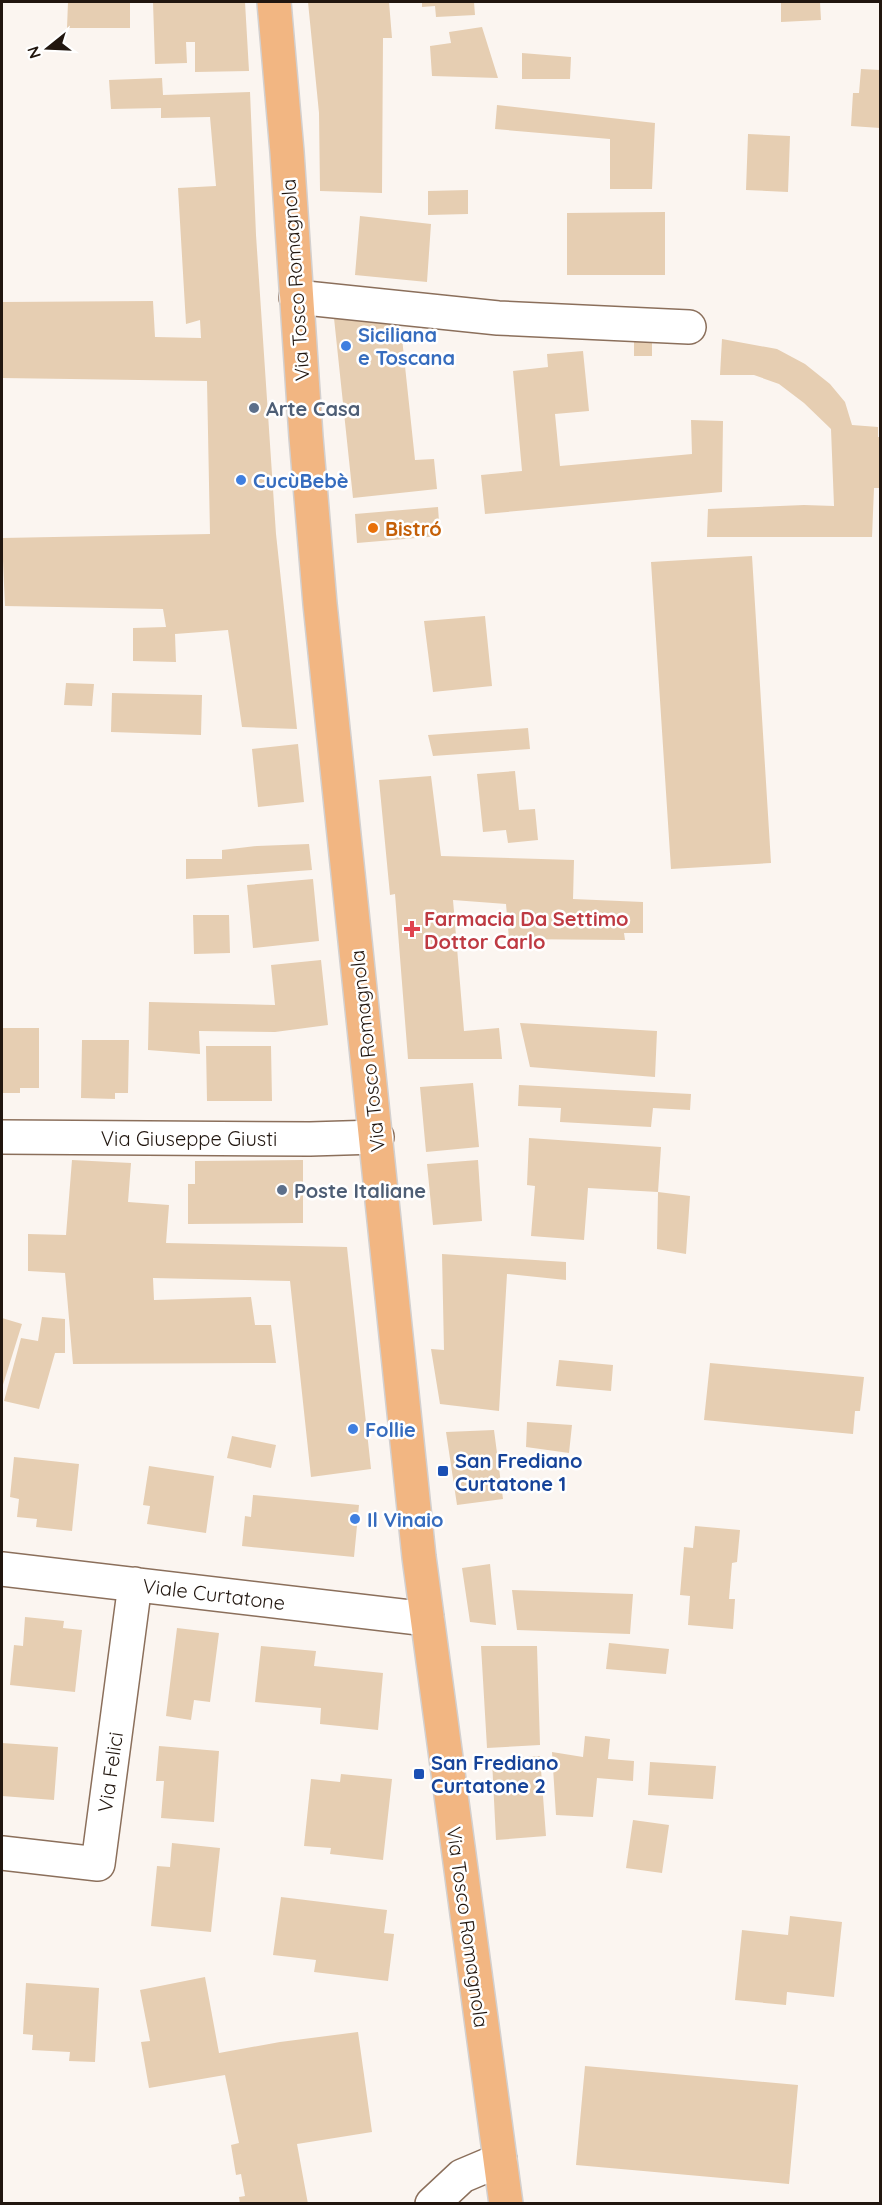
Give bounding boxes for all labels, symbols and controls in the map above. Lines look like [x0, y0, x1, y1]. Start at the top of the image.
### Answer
north arrow [18, 18, 78, 78]
text: N [22, 44, 45, 61]
street label: Via Tosco Romagnola [275, 178, 315, 382]
place label: Siciliana e Toscana [358, 322, 455, 370]
marker: Siciliana e Toscana [339, 339, 353, 353]
place label: Arte Casa [266, 396, 360, 421]
marker: Arte Casa [247, 401, 261, 415]
place label: CucùBebè [253, 468, 349, 493]
marker: CucùBebè [234, 473, 248, 487]
place label: Bistró [385, 516, 442, 541]
marker: Bistró [366, 521, 380, 535]
place label: Farmacia Da Settimo Dottor Carlo [424, 906, 629, 954]
marker: Farmacia Da Settimo Dottor Carlo [405, 922, 419, 936]
street label: Via Tosco Romagnola [344, 949, 390, 1153]
street label: Via Giuseppe Giusti [101, 1126, 277, 1151]
place label: Poste Italiane [294, 1178, 426, 1203]
marker: Poste Italiane [275, 1183, 289, 1197]
place label: Follie [365, 1417, 416, 1442]
marker: Follie [346, 1422, 360, 1436]
place label: San Frediano Curtatone 1 [455, 1448, 582, 1496]
marker: San Frediano Curtatone 1 [436, 1464, 450, 1478]
place label: Il Vinaio [367, 1507, 443, 1532]
marker: Il Vinaio [348, 1512, 362, 1526]
street label: Viale Curtatone [141, 1573, 287, 1615]
street label: Via Felici [92, 1730, 128, 1814]
place label: San Frediano Curtatone 2 [431, 1750, 558, 1798]
marker: San Frediano Curtatone 2 [412, 1767, 426, 1781]
street label: Via Tosco Romagnola [442, 1825, 494, 2029]

